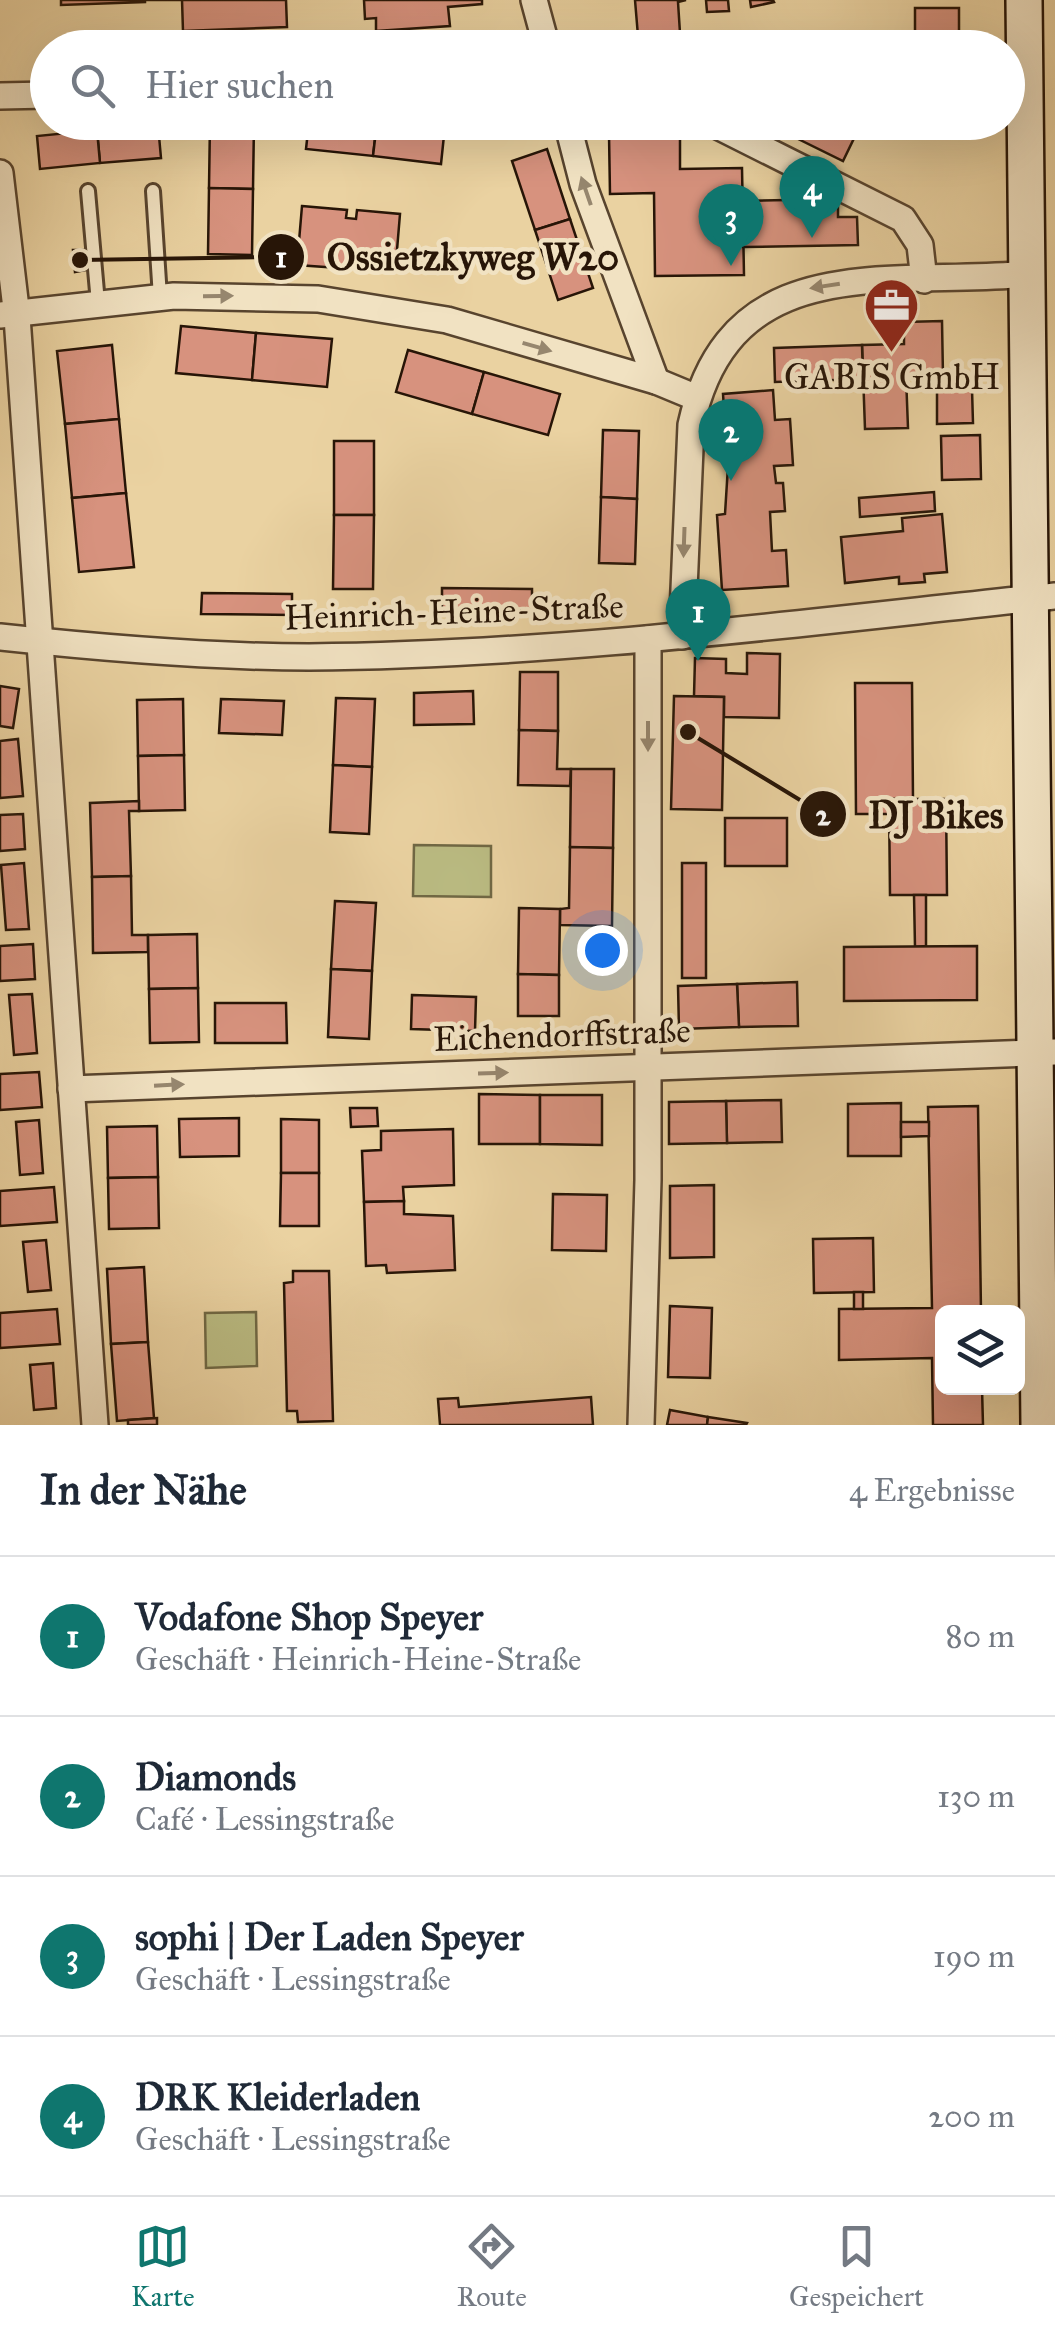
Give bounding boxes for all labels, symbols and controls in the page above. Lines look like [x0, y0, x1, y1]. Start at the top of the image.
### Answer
search box [30, 30, 1025, 140]
icon: search [65, 58, 120, 113]
text: Hier suchen [145, 62, 334, 108]
pin: 4 [780, 156, 844, 238]
one-way arrow [578, 176, 593, 206]
pin: 3 [698, 184, 764, 266]
callout: Ossietzkyweg W20 [256, 223, 639, 291]
text: Ossietzkyweg W20 [327, 234, 619, 280]
text: 1 [275, 239, 287, 275]
office icon: GABIS GmbH [862, 276, 922, 355]
one-way arrow [809, 279, 840, 294]
one-way arrow [202, 287, 234, 303]
one-way arrow [522, 340, 553, 355]
place label: GABIS GmbH [784, 356, 1000, 399]
pin: 2 [698, 398, 764, 481]
one-way arrow [676, 527, 692, 559]
pin: 1 [666, 578, 730, 661]
street label: Heinrich-Heine-Straße [284, 585, 624, 639]
one-way arrow [639, 721, 655, 753]
callout: DJ Bikes [798, 780, 1024, 848]
text: DJ Bikes [868, 792, 1004, 839]
text: 2 [816, 797, 832, 833]
your location [577, 925, 628, 976]
street label: Eichendorffstraße [433, 1009, 691, 1061]
one-way arrow [478, 1065, 510, 1081]
one-way arrow [153, 1077, 185, 1093]
map controls [935, 1305, 1025, 1395]
button: layers [935, 1305, 1025, 1395]
text: In der Nähe [40, 1464, 247, 1516]
text: 4 Ergebnisse [849, 1471, 1015, 1510]
text: Vodafone Shop Speyer [135, 1594, 483, 1640]
text: 1 [66, 1617, 79, 1656]
text: 80 m [946, 1617, 1015, 1656]
text: Geschäft · Heinrich-Heine-Straße [135, 1640, 581, 1679]
text: Diamonds [135, 1754, 296, 1800]
text: 2 [65, 1777, 80, 1816]
text: 130 m [937, 1777, 1015, 1816]
text: Café · Lessingstraße [135, 1800, 395, 1839]
text: sophi | Der Laden Speyer [135, 1914, 524, 1960]
text: 3 [66, 1937, 79, 1976]
text: 190 m [933, 1937, 1015, 1976]
text: Geschäft · Lessingstraße [135, 1960, 451, 1999]
text: DRK Kleiderladen [135, 2074, 420, 2120]
text: 4 [64, 2097, 81, 2136]
text: 200 m [928, 2097, 1015, 2136]
text: Geschäft · Lessingstraße [135, 2120, 451, 2159]
tab: Karte [131, 2219, 195, 2314]
tab: Route [457, 2219, 527, 2314]
tab: Gespeichert [789, 2219, 924, 2314]

